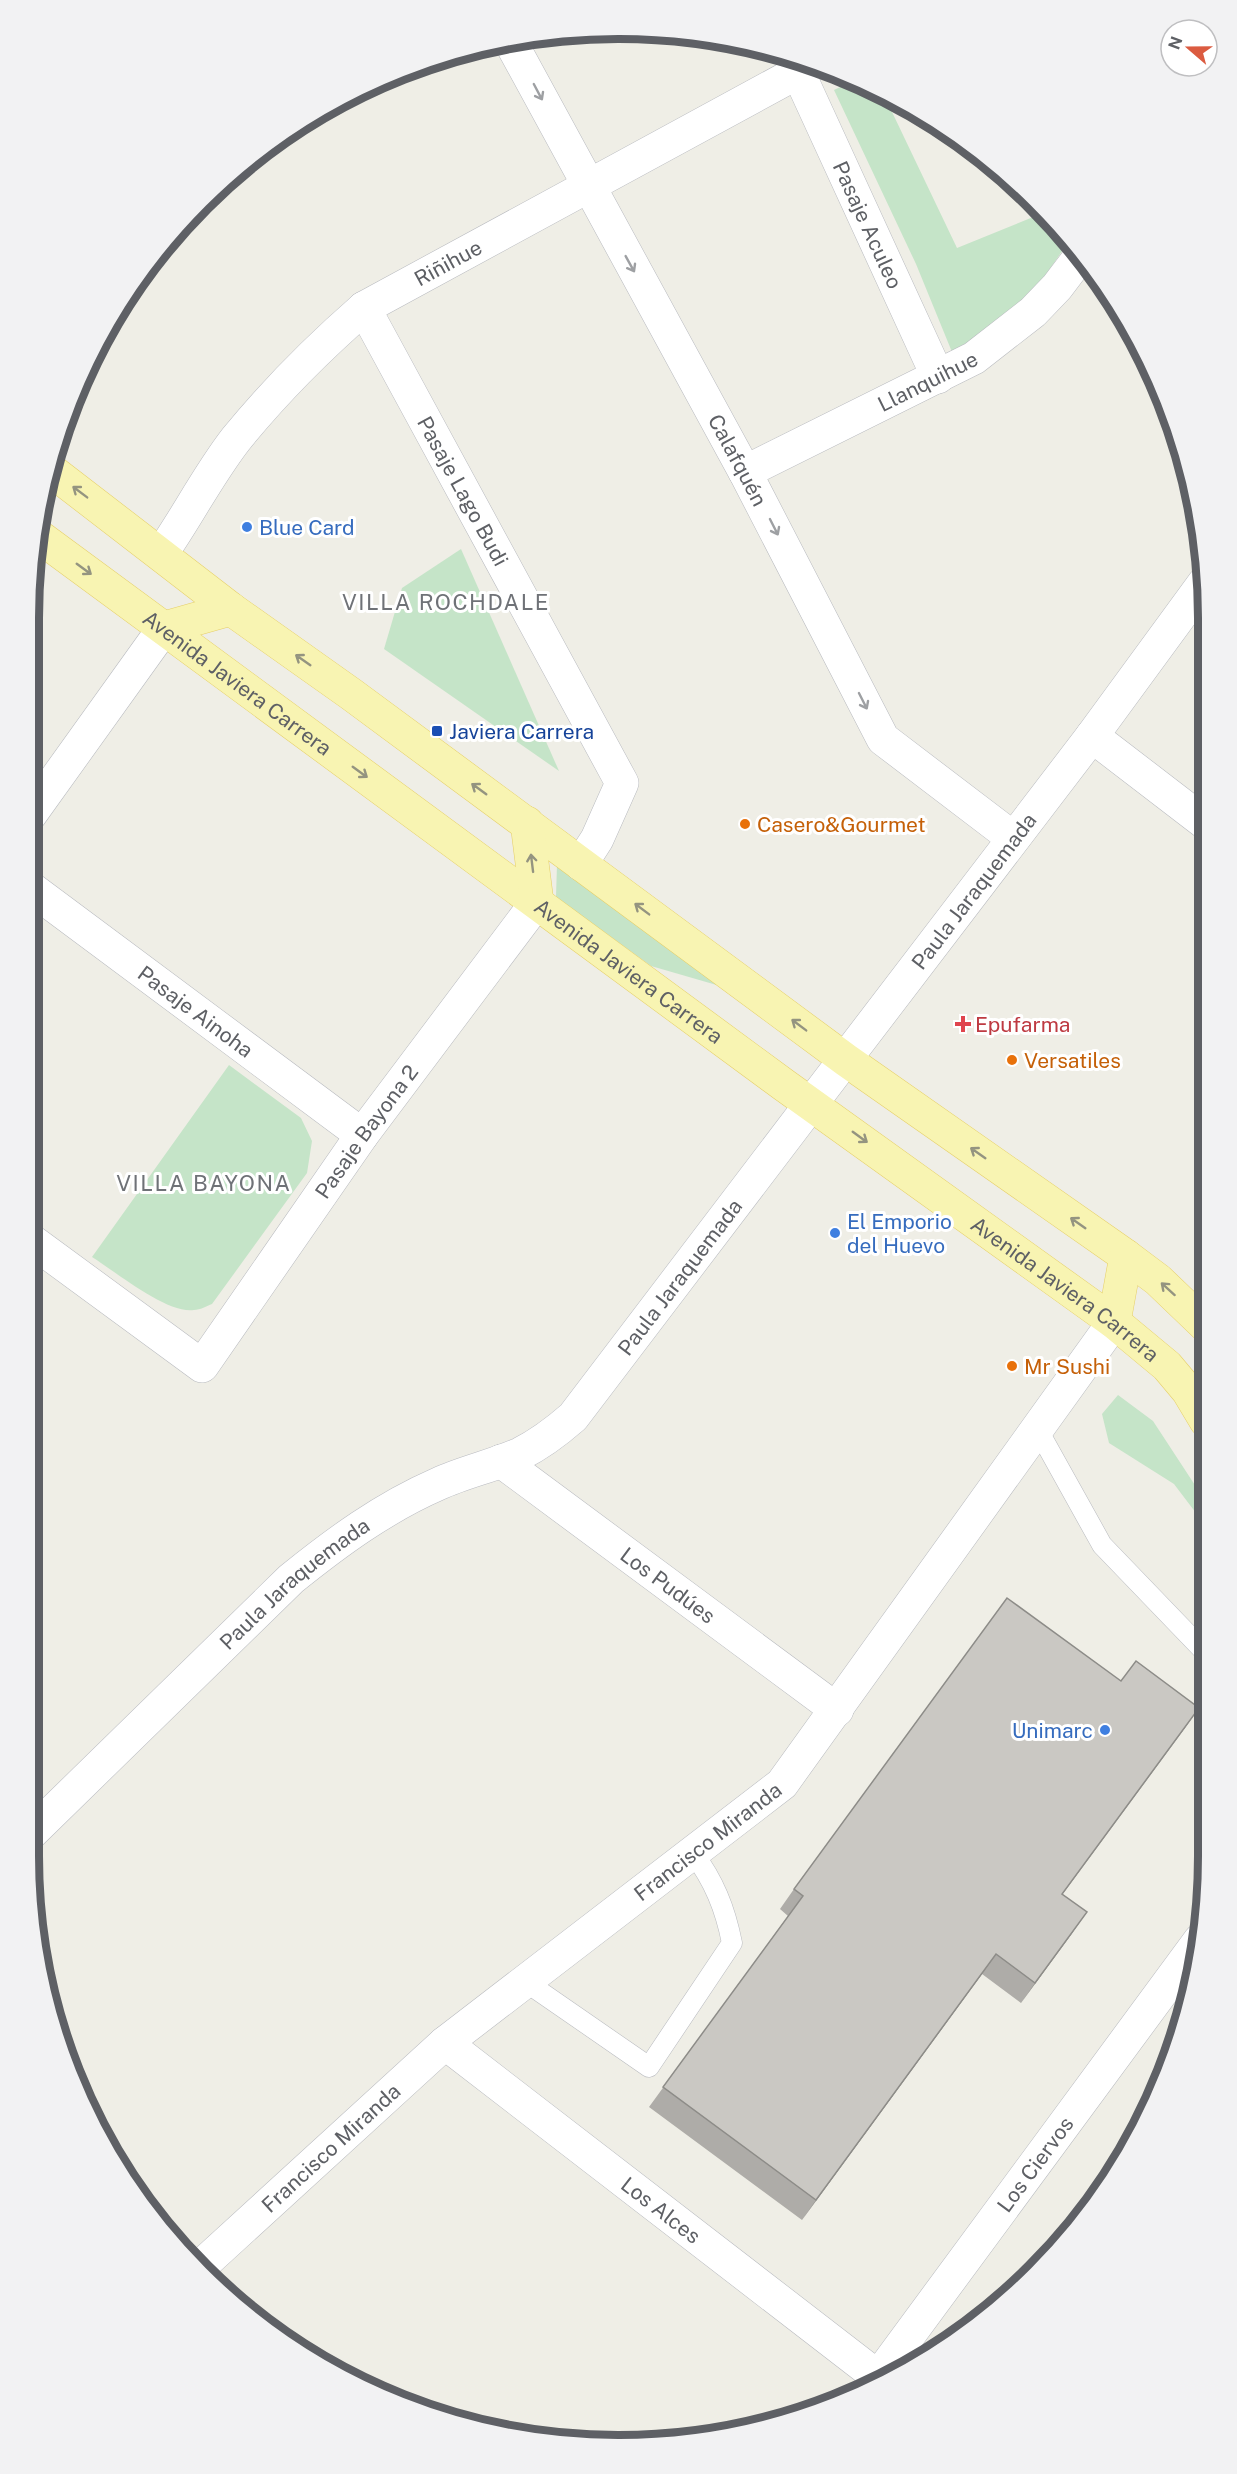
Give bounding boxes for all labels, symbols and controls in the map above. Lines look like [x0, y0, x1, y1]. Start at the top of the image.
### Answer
north arrow [1159, 18, 1219, 78]
text: N [1164, 34, 1186, 52]
one-way arrow [533, 83, 544, 101]
street label: Pasaje Aculeo [828, 157, 908, 292]
street label: Riñihue [410, 234, 486, 291]
one-way arrow [625, 255, 637, 272]
street label: Llanquihue [873, 346, 982, 416]
street label: Calafquén [703, 410, 773, 510]
street label: Pasaje Lago Budi [413, 412, 514, 570]
one-way arrow [72, 486, 88, 499]
place label: Blue Card [259, 515, 355, 540]
one-way arrow [769, 518, 780, 536]
marker: Blue Card [240, 520, 254, 534]
one-way arrow [76, 563, 92, 575]
district label: VILLA ROCHDALE [342, 589, 550, 615]
street label: Avenida Javiera Carrera [138, 605, 337, 760]
one-way arrow [295, 654, 312, 666]
one-way arrow [858, 691, 870, 709]
place label: Javiera Carrera [449, 719, 594, 744]
marker: Javiera Carrera [430, 724, 444, 738]
one-way arrow [351, 766, 367, 778]
one-way arrow [472, 783, 488, 795]
street label: Paula Jaraquemada [906, 808, 1041, 974]
place label: Casero&Gourmet [757, 812, 926, 837]
marker: Casero&Gourmet [738, 817, 752, 831]
one-way arrow [526, 853, 537, 873]
street label: Avenida Javiera Carrera [530, 893, 728, 1048]
one-way arrow [634, 903, 650, 915]
street label: Pasaje Ainoha [133, 960, 258, 1062]
place label: Epufarma [975, 1012, 1070, 1037]
marker: Epufarma [956, 1017, 970, 1031]
one-way arrow [791, 1019, 807, 1031]
place label: Versatiles [1024, 1048, 1121, 1073]
marker: Versatiles [1005, 1053, 1019, 1067]
street label: Pasaje Bayona 2 [310, 1060, 423, 1203]
one-way arrow [851, 1131, 867, 1144]
one-way arrow [971, 1146, 987, 1159]
district label: VILLA BAYONA [116, 1170, 292, 1196]
street label: Paula Jaraquemada [612, 1194, 747, 1360]
place label: El Emporio del Huevo [847, 1209, 952, 1258]
street label: Avenida Javiera Carrera [966, 1211, 1164, 1367]
one-way arrow [1071, 1217, 1087, 1229]
marker: El Emporio del Huevo [828, 1226, 842, 1240]
one-way arrow [1161, 1282, 1176, 1296]
place label: Mr Sushi [1024, 1354, 1110, 1379]
marker: Mr Sushi [1005, 1359, 1019, 1373]
street label: Paula Jaraquemada [214, 1512, 374, 1655]
street label: Los Pudúes [616, 1541, 721, 1628]
place label: Unimarc [1012, 1718, 1093, 1743]
marker: Unimarc [1098, 1723, 1112, 1737]
street label: Francisco Miranda [629, 1777, 786, 1906]
street label: Francisco Miranda [256, 2078, 405, 2217]
street label: Los Ciervos [992, 2112, 1078, 2217]
street label: Los Alces [616, 2171, 706, 2248]

